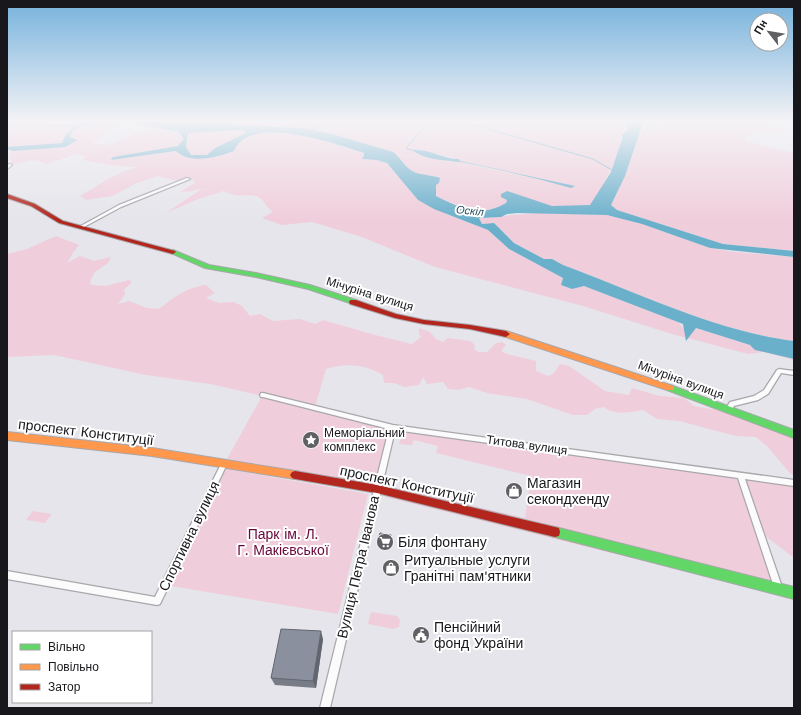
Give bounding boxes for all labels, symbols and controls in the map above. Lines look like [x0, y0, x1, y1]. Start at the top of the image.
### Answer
north arrow [749, 12, 789, 52]
text: Пн [752, 18, 770, 37]
water label: Оскіл [455, 203, 485, 219]
street label: Мічуріна вулиця [325, 274, 415, 314]
street label: Мічуріна вулиця [636, 358, 726, 402]
street label: проспект Конституції [17, 416, 155, 448]
place label: Меморіальний комплекс [324, 426, 405, 454]
place icon: Меморіальний комплекс [301, 430, 321, 450]
street label: Титова вулиця [486, 432, 568, 458]
street label: проспект Конституції [339, 462, 476, 506]
place label: Магазин секондхенду [527, 475, 609, 507]
street label: Спортивна вулиця [155, 478, 223, 594]
shop icon: Магазин секондхенду [504, 481, 524, 501]
street label: Вулиця Петра Іванова [334, 494, 382, 640]
park label: Парк ім. Л. Г. Макієвської [237, 526, 329, 558]
supermarket icon: Біля фонтану [375, 532, 395, 552]
place label: Біля фонтану [398, 534, 487, 550]
place label: Ритуальные услуги Гранітні пам'ятники [404, 552, 531, 584]
shop icon: Ритуальные услуги Гранітні пам'ятники [381, 558, 401, 578]
place label: Пенсійний фонд України [434, 619, 523, 651]
public building icon: Пенсійний фонд України [411, 625, 431, 645]
legend [12, 631, 152, 703]
text: Вільно [48, 640, 86, 654]
text: Повільно [48, 660, 99, 674]
text: Затор [48, 680, 81, 694]

